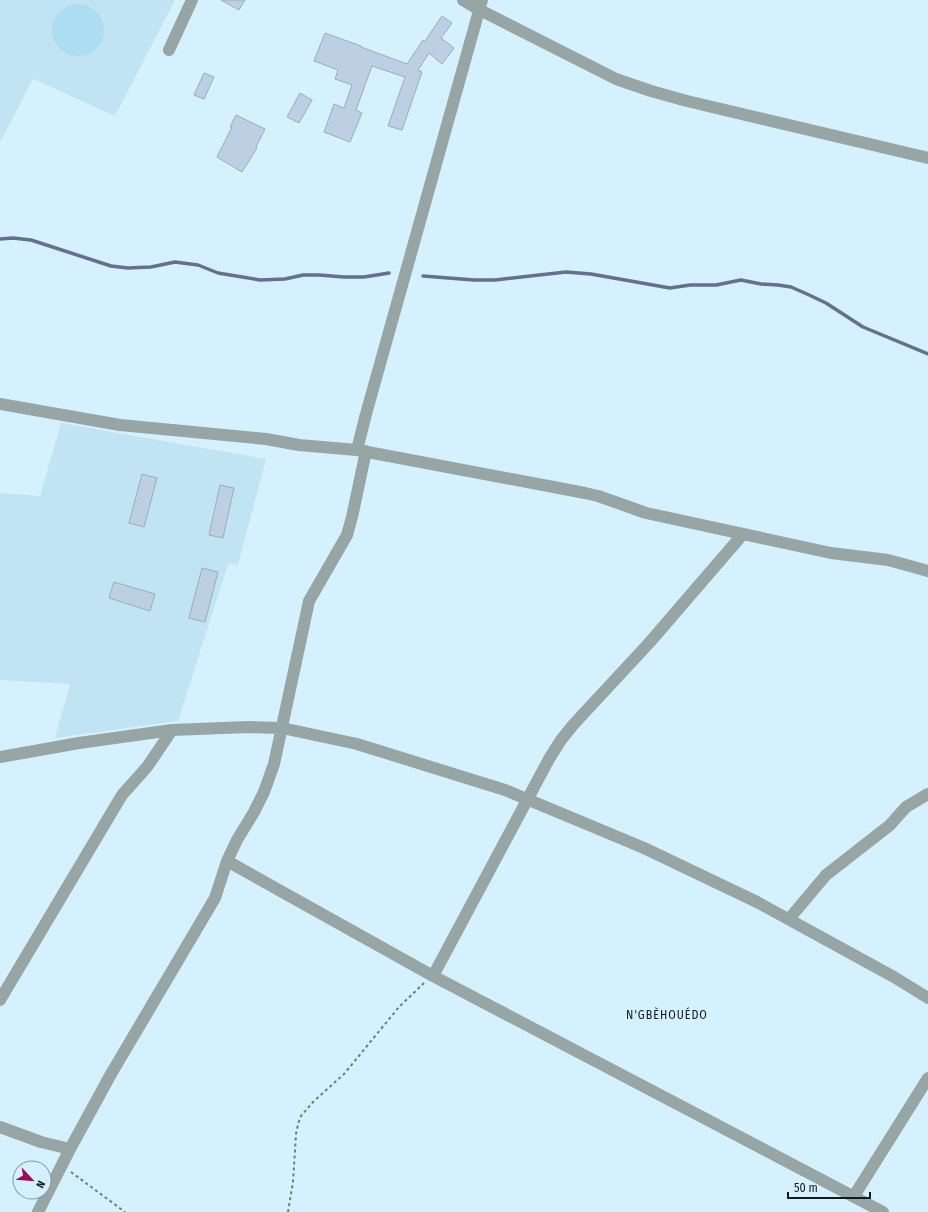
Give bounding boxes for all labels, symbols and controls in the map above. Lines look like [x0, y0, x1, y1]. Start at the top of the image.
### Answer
district label: N'GBÈHOUÉDO [626, 1007, 708, 1022]
north arrow [12, 1160, 52, 1200]
scale bar [788, 1174, 870, 1200]
text: N [33, 1178, 48, 1190]
text: 50 m [794, 1181, 818, 1195]

